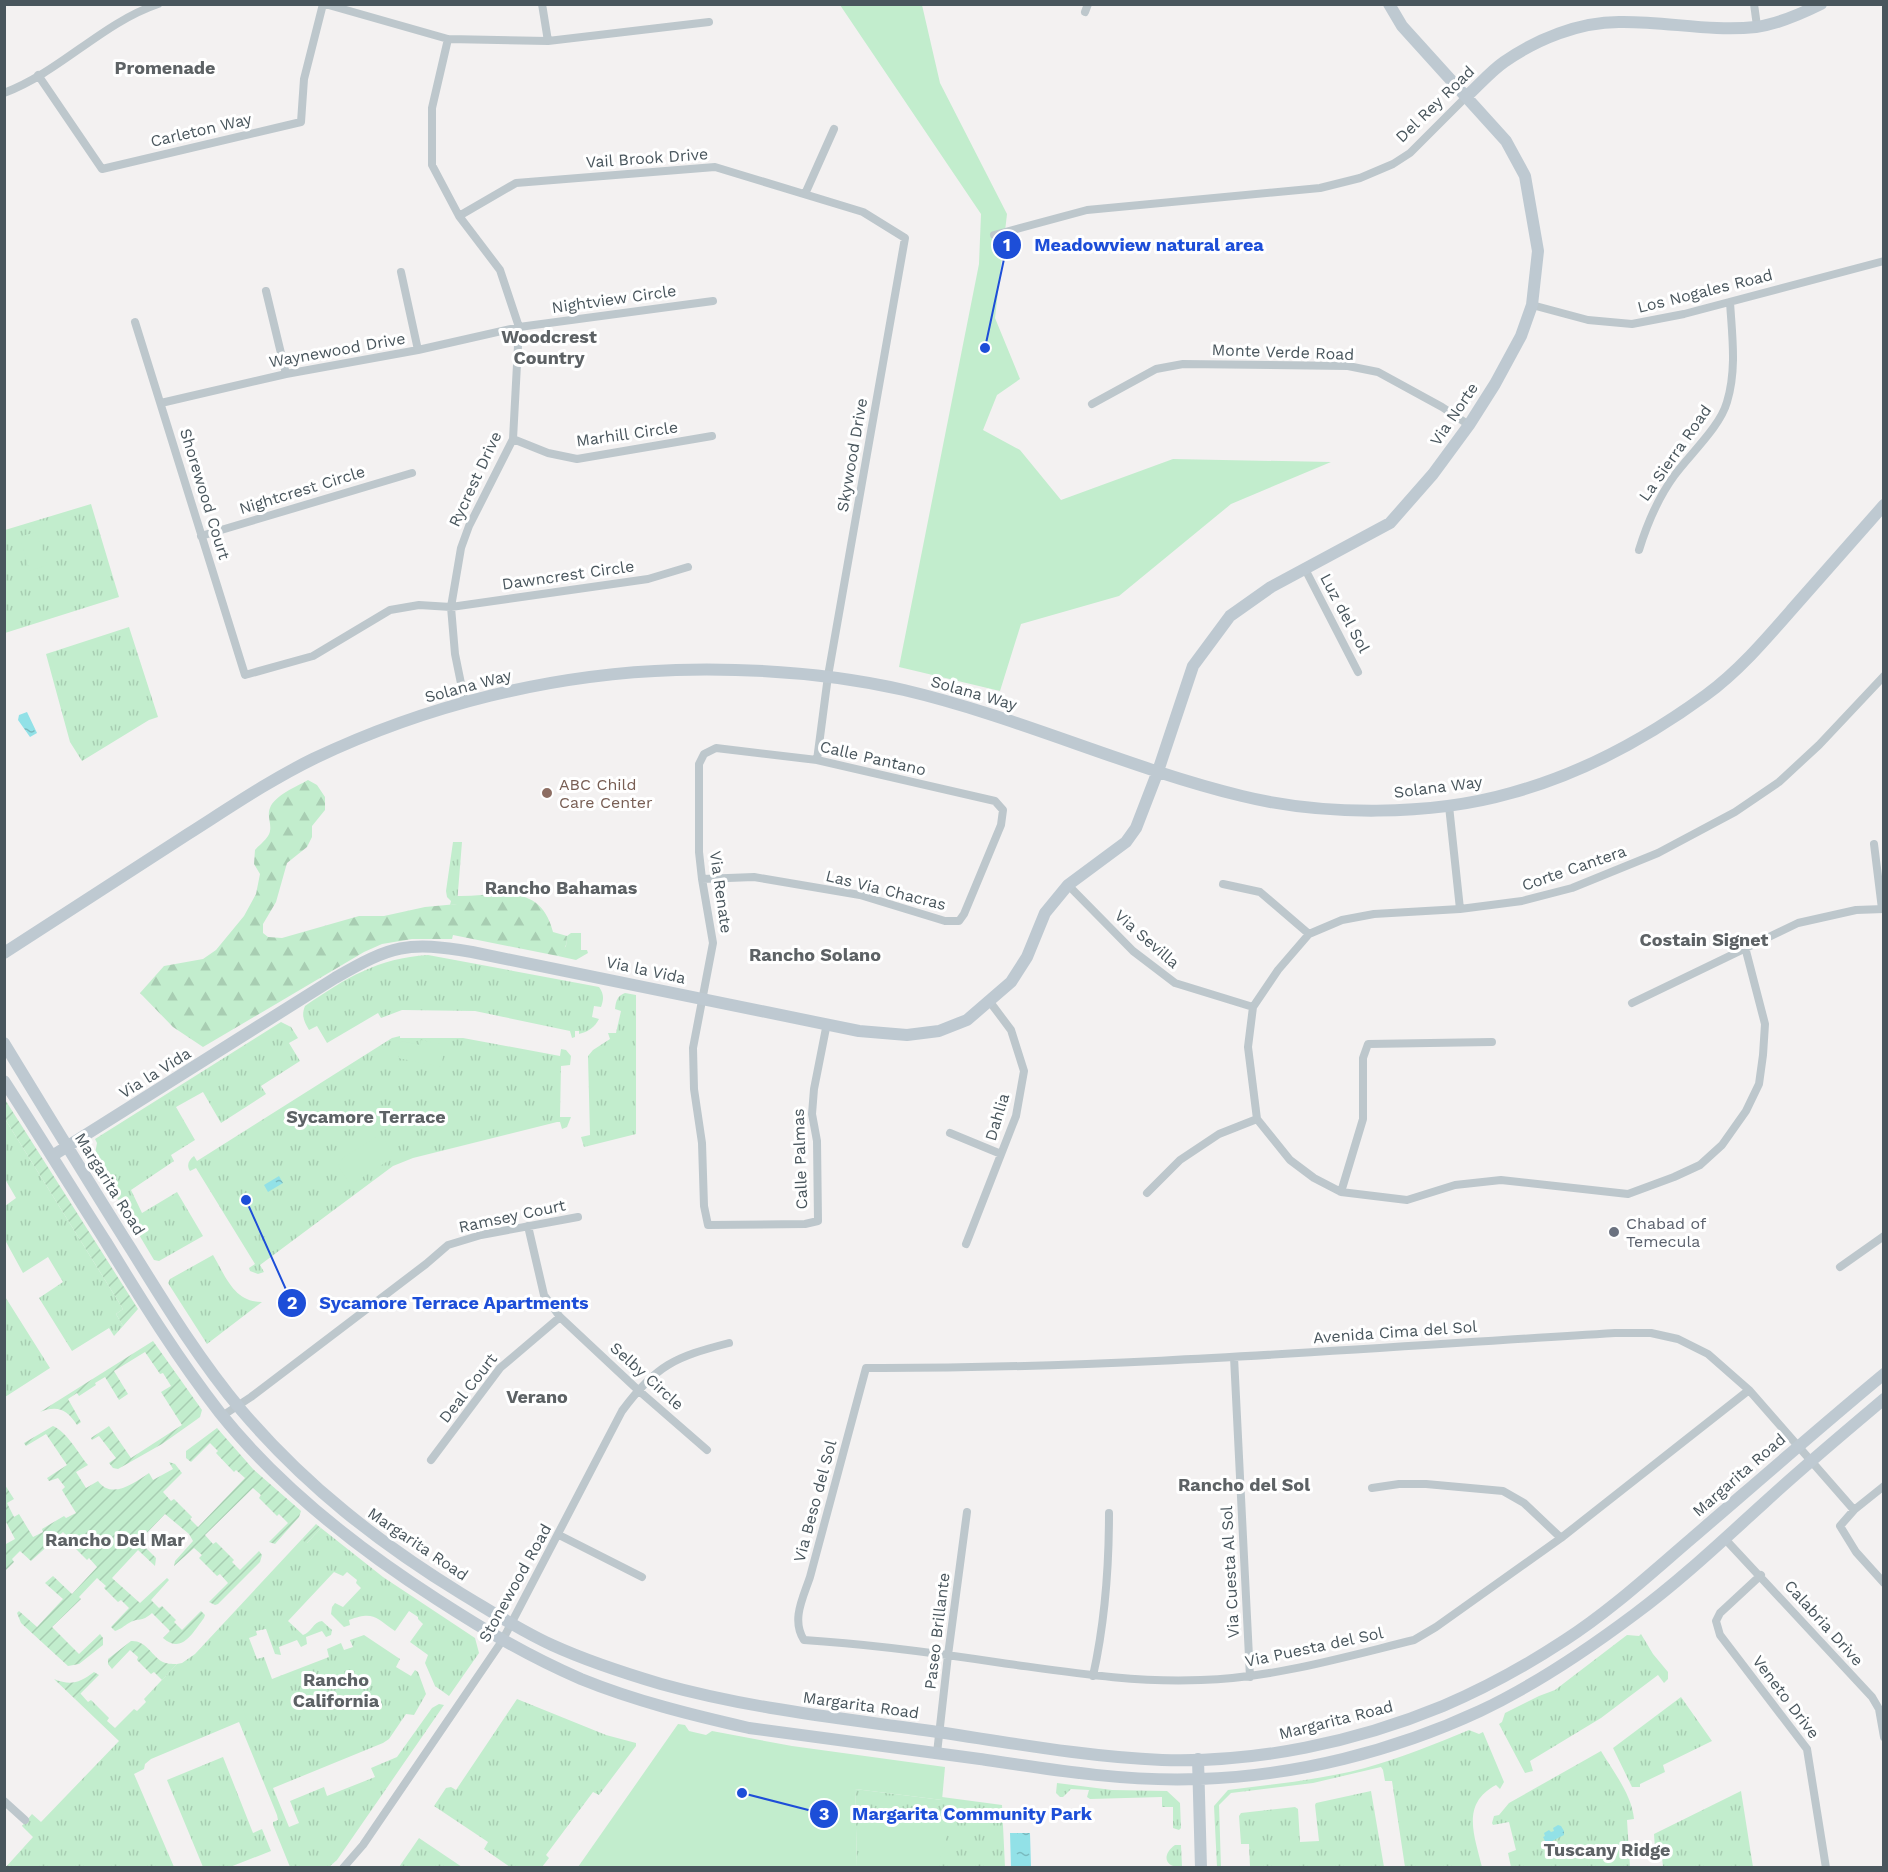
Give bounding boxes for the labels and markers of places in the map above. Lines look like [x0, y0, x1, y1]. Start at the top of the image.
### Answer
callout: Meadowview natural area [992, 227, 1276, 263]
place label: ABC Child Care Center [559, 775, 653, 812]
marker: ABC Child Care Center [540, 786, 554, 800]
place label: Chabad of Temecula [1626, 1214, 1707, 1251]
marker: Chabad of Temecula [1607, 1225, 1621, 1239]
callout: Sycamore Terrace Apartments [277, 1285, 601, 1321]
callout: Margarita Community Park [809, 1796, 1104, 1832]

